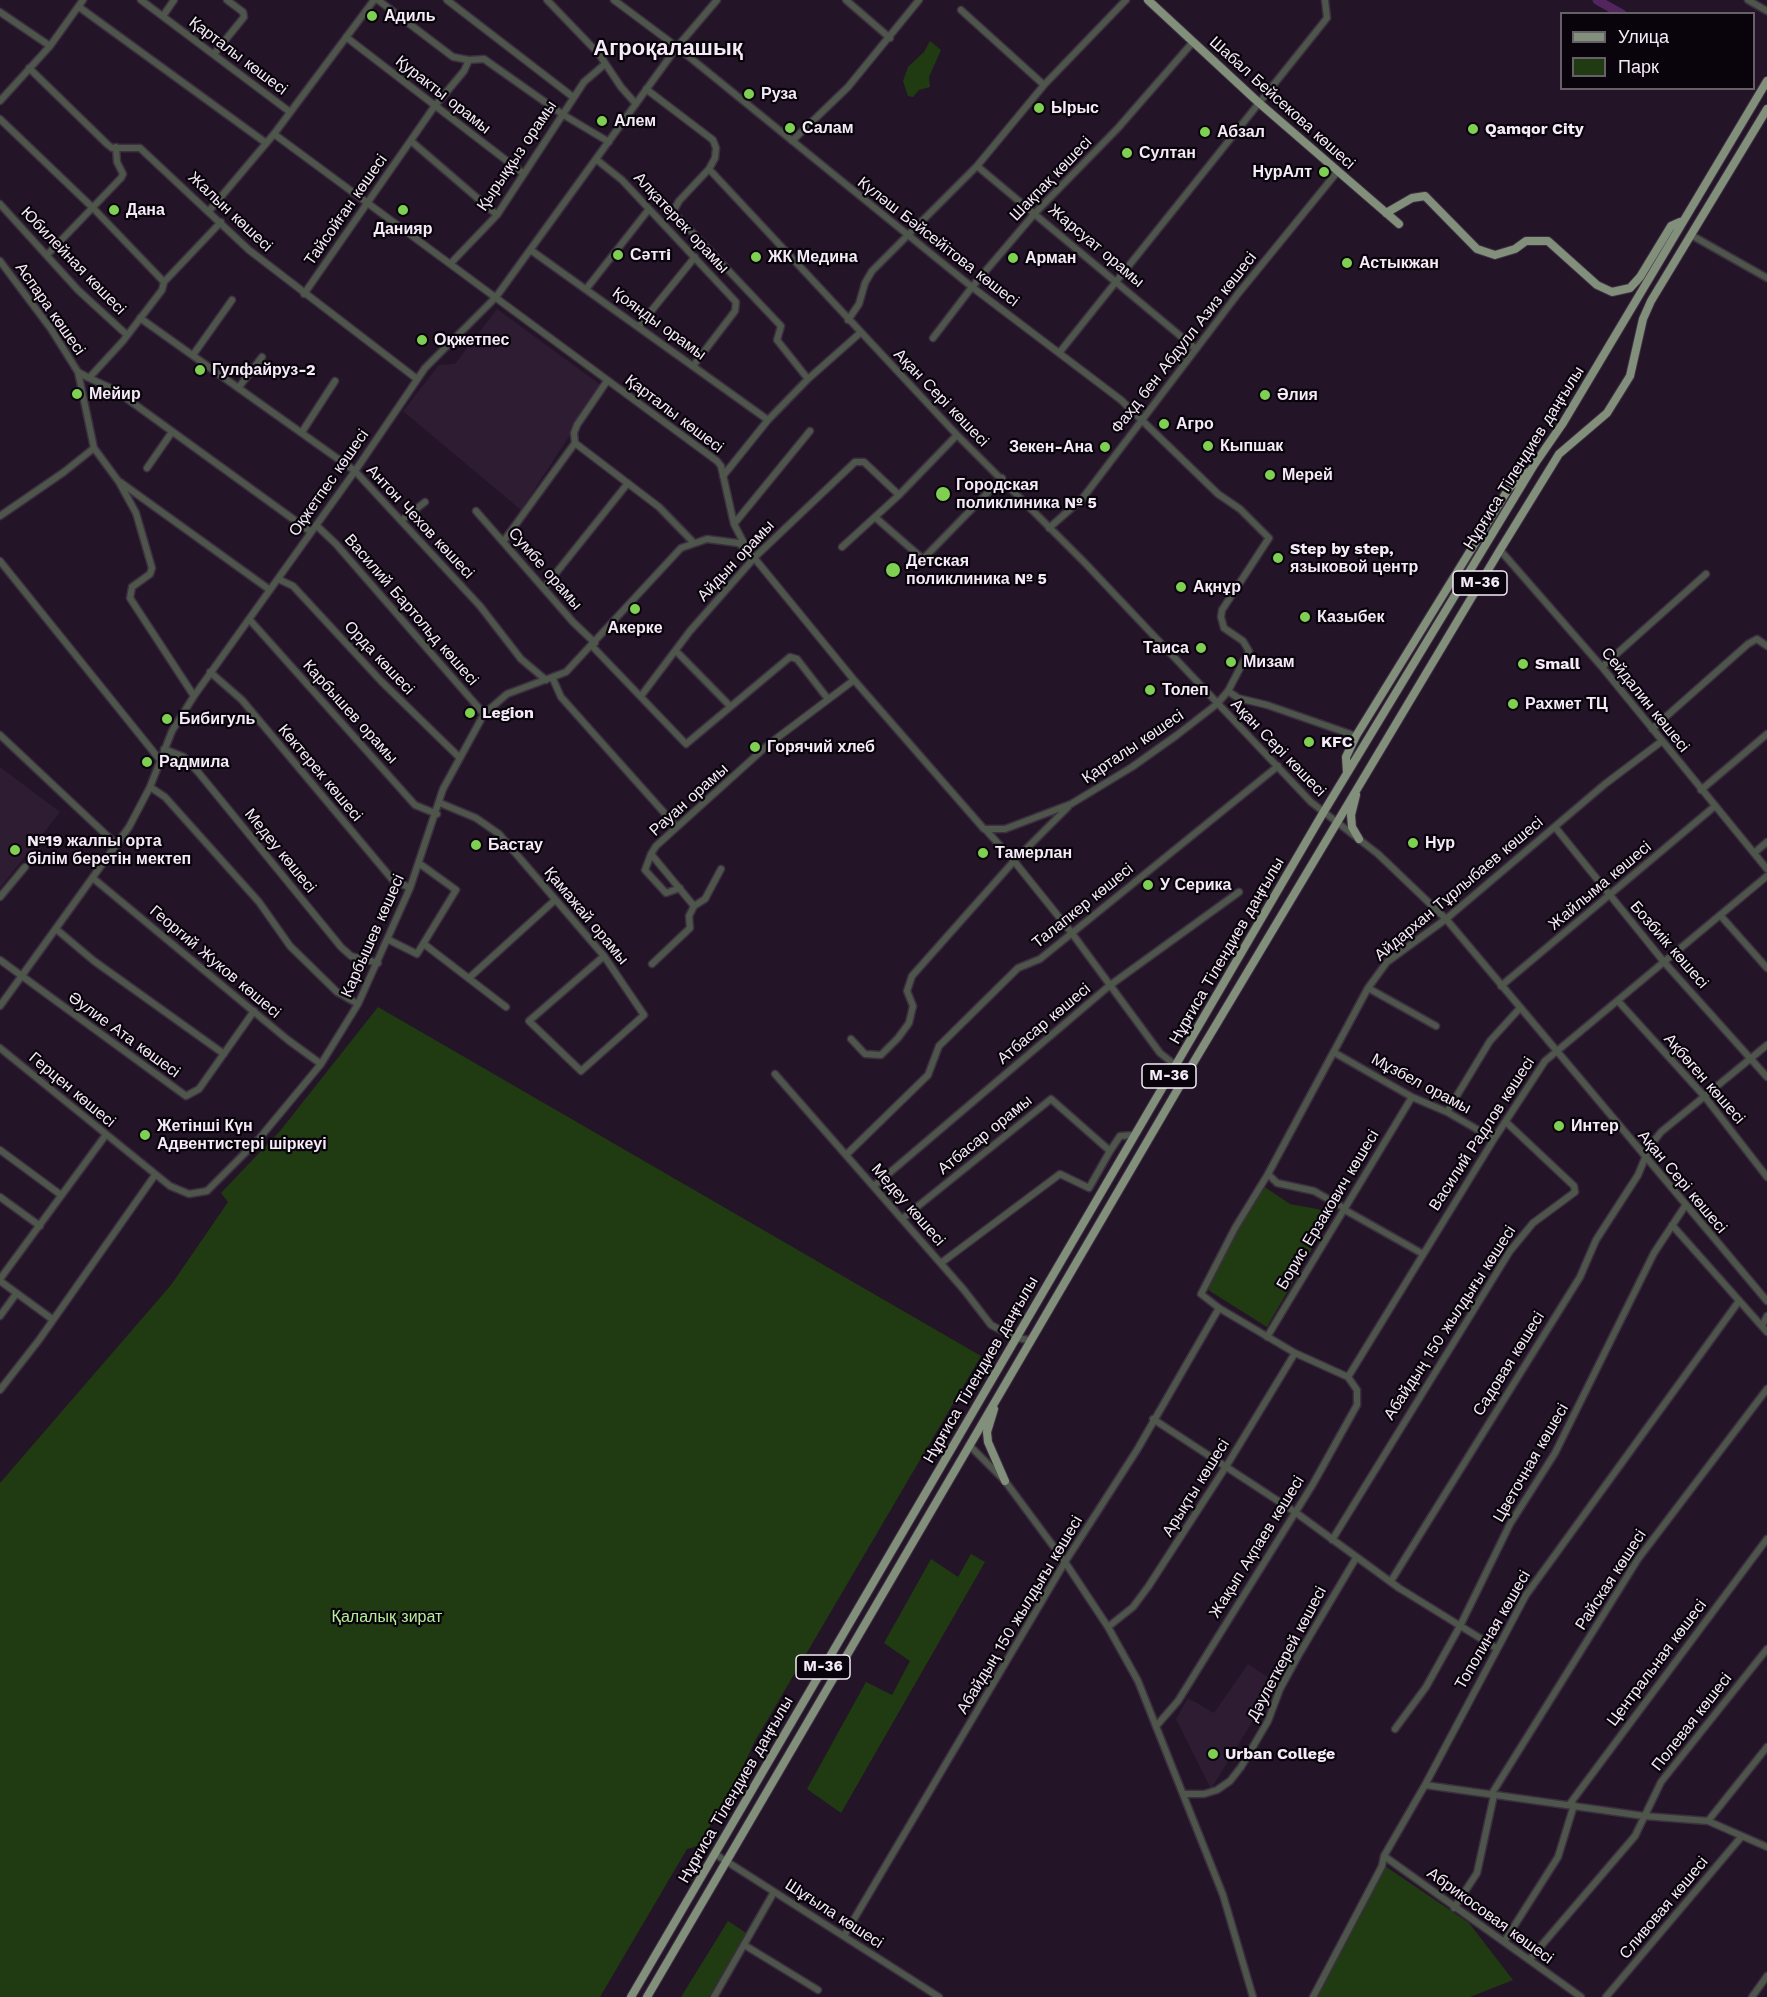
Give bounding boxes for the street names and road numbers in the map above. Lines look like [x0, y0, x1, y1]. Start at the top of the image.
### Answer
street label: Қарталы көшесі [185, 13, 291, 99]
street label: Шабал Бейсекова көшесі [1205, 33, 1359, 173]
street label: Қуракты орамы [392, 52, 494, 138]
street label: Қырыққыз орамы [473, 97, 561, 215]
street label: Шақпақ көшесі [1006, 133, 1096, 225]
street label: Тайсойған көшесі [301, 151, 391, 269]
street label: Жалын көшесі [184, 168, 276, 256]
street label: Алқатерек орамы [629, 169, 733, 277]
street label: Күләш Бәйсейітова көшесі [853, 173, 1023, 311]
street label: Жарсуат орамы [1044, 200, 1148, 292]
street label: Юбилейная көшесі [17, 203, 129, 319]
street label: Фахд бен Абдулл Азиз көшесі [1107, 248, 1261, 438]
street label: Аспара көшесі [11, 259, 89, 359]
street label: Қоянды орамы [608, 284, 710, 364]
street label: Ақан Сері көшесі [889, 345, 993, 451]
street label: Нұрғиса Тілендиев даңғылы [1460, 363, 1588, 553]
street label: Қарталы көшесі [621, 371, 727, 457]
street label: Оқжетпес көшесі [285, 426, 373, 540]
street label: Антон Чехов көшесі [362, 461, 478, 583]
street label: Айдын орамы [694, 516, 778, 606]
street label: Сумбе орамы [504, 524, 586, 614]
street label: Василий Бартольд көшесі [340, 530, 482, 690]
road number: M-36 [1453, 571, 1507, 595]
street label: Орда көшесі [340, 617, 418, 699]
street label: Сейдалин көшесі [1597, 644, 1693, 756]
street label: Карбышев орамы [298, 656, 402, 768]
street label: Ақан Сері көшесі [1226, 695, 1330, 801]
street label: Қарталы көшесі [1079, 706, 1187, 788]
street label: Көктерек көшесі [274, 721, 366, 825]
street label: Рауан орамы [646, 760, 732, 840]
street label: Медеу көшесі [240, 805, 320, 897]
street label: Айдархан Тұрлыбаев көшесі [1371, 813, 1547, 965]
street label: Жайлыма көшесі [1545, 837, 1655, 935]
street label: Нұрғиса Тілендиев даңғылы [1166, 854, 1288, 1048]
street label: Талапкер көшесі [1029, 859, 1137, 953]
street label: Қамажай орамы [540, 863, 632, 969]
street label: Карбышев көшесі [337, 872, 409, 1000]
street label: Бозбиік көшесі [1626, 897, 1712, 993]
street label: Георгий Жуков көшесі [146, 902, 284, 1022]
street label: Атбасар көшесі [993, 979, 1095, 1069]
street label: Әулие Ата көшесі [64, 988, 184, 1082]
street label: Ақбөген көшесі [1659, 1030, 1749, 1128]
street label: Герцен көшесі [25, 1048, 119, 1132]
street label: Мұзбел орамы [1368, 1050, 1474, 1118]
street label: Василий Радлов көшесі [1425, 1054, 1539, 1214]
road number: M-36 [1142, 1064, 1196, 1088]
street label: Атбасар орамы [934, 1091, 1036, 1179]
street label: Борис Ерзакович көшесі [1273, 1127, 1383, 1293]
street label: Ақан Сері көшесі [1633, 1127, 1731, 1237]
street label: Медеу көшесі [867, 1160, 949, 1250]
street label: Абайдың 150 жылдығы көшесі [1380, 1222, 1520, 1424]
street label: Нұрғиса Тілендиев даңғылы [920, 1273, 1042, 1467]
street label: Садовая көшесі [1469, 1308, 1549, 1420]
street label: Цветочная көшесі [1489, 1400, 1573, 1526]
street label: Арықты көшесі [1158, 1436, 1234, 1540]
street label: Жақып Ақпаев көшесі [1205, 1472, 1309, 1622]
street label: Абайдың 150 жылдығы көшесі [953, 1512, 1087, 1718]
street label: Райская көшесі [1571, 1526, 1651, 1634]
street label: Тополиная көшесі [1451, 1567, 1535, 1693]
street label: Дәулеткерей көшесі [1243, 1583, 1331, 1725]
street label: Центральная көшесі [1603, 1596, 1711, 1730]
road number: M-36 [796, 1655, 850, 1679]
street label: Полевая көшесі [1648, 1669, 1736, 1775]
street label: Нұрғиса Тілендиев даңғылы [675, 1693, 797, 1887]
street label: Сливовая көшесі [1616, 1853, 1712, 1963]
street label: Абрикосовая көшесі [1423, 1864, 1557, 1968]
street label: Шұғыла көшесі [781, 1875, 887, 1953]

